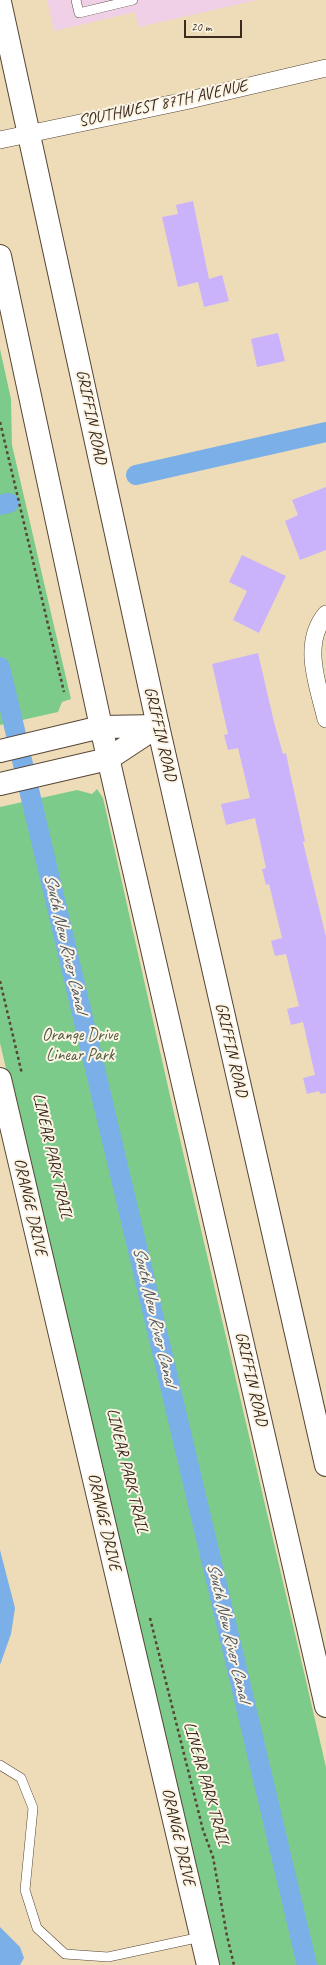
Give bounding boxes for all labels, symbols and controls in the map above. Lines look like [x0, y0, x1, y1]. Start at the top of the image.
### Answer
scale bar [186, 12, 244, 38]
text: 20 m [191, 19, 211, 35]
street label: SOUTHWEST 87TH AVENUE [77, 76, 249, 132]
street label: GRIFFIN ROAD [71, 368, 111, 466]
street label: GRIFFIN ROAD [139, 685, 181, 783]
water label: South New River Canal [39, 872, 91, 1014]
street label: GRIFFIN ROAD [210, 1001, 252, 1099]
park label: Orange Drive Linear Park [42, 1026, 118, 1066]
street label: LINEAR PARK TRAIL [28, 1091, 76, 1221]
street label: ORANGE DRIVE [9, 1156, 51, 1258]
water label: South New River Canal [128, 1245, 180, 1387]
street label: GRIFFIN ROAD [230, 1330, 272, 1428]
street label: LINEAR PARK TRAIL [102, 1406, 152, 1536]
street label: ORANGE DRIVE [83, 1471, 125, 1573]
water label: South New River Canal [202, 1561, 254, 1703]
street label: LINEAR PARK TRAIL [179, 1720, 233, 1848]
street label: ORANGE DRIVE [157, 1786, 199, 1888]

